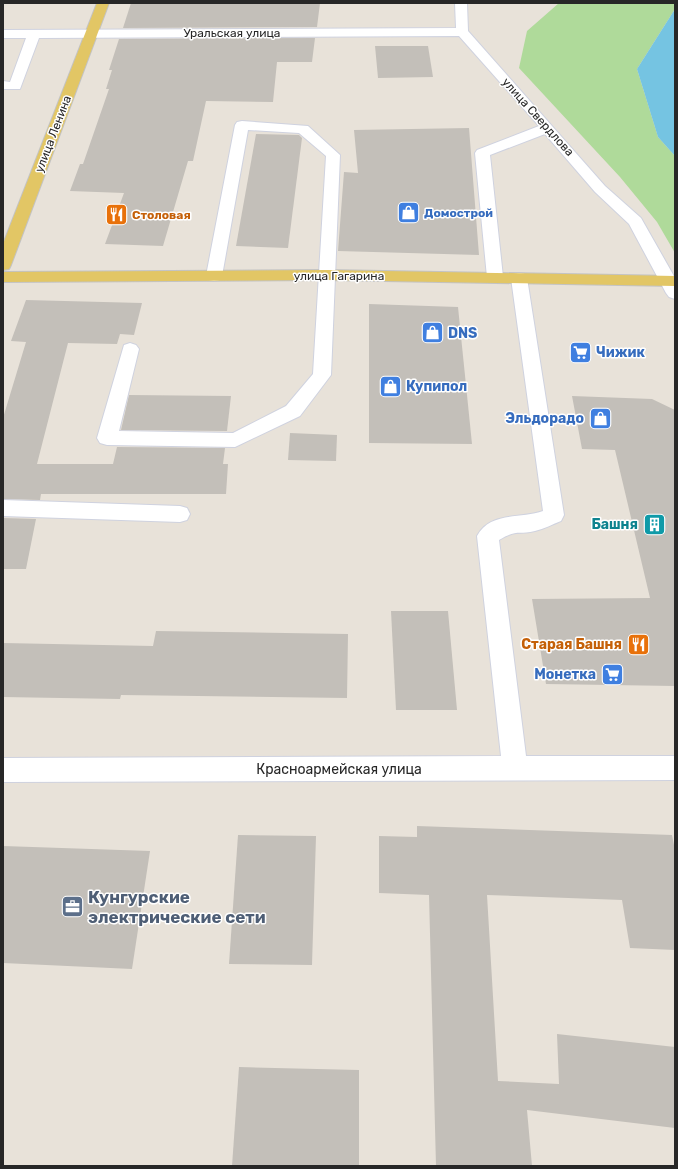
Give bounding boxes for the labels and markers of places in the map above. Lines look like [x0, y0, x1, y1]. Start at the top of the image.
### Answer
shop icon: Домострой [395, 200, 421, 226]
restaurant icon: Столовая [103, 202, 129, 228]
place label: Домострой [424, 206, 493, 220]
place label: Столовая [132, 208, 191, 222]
shop icon: DNS [419, 320, 445, 346]
place label: DNS [448, 325, 477, 342]
supermarket icon: Чижик [567, 339, 593, 365]
place label: Чижик [596, 344, 645, 361]
shop icon: Купипол [377, 373, 403, 399]
place label: Купипол [406, 378, 467, 395]
shop icon: Эльдорадо [587, 405, 613, 431]
place label: Эльдорадо [505, 410, 584, 427]
building icon: Башня [641, 511, 667, 537]
place label: Башня [592, 516, 638, 533]
restaurant icon: Старая Башня [625, 631, 651, 657]
place label: Старая Башня [521, 636, 622, 653]
supermarket icon: Монетка [599, 661, 625, 687]
place label: Монетка [534, 666, 596, 683]
place label: Кунгурские электрические сети [88, 887, 265, 927]
office icon: Кунгурские электрические сети [59, 894, 85, 920]

